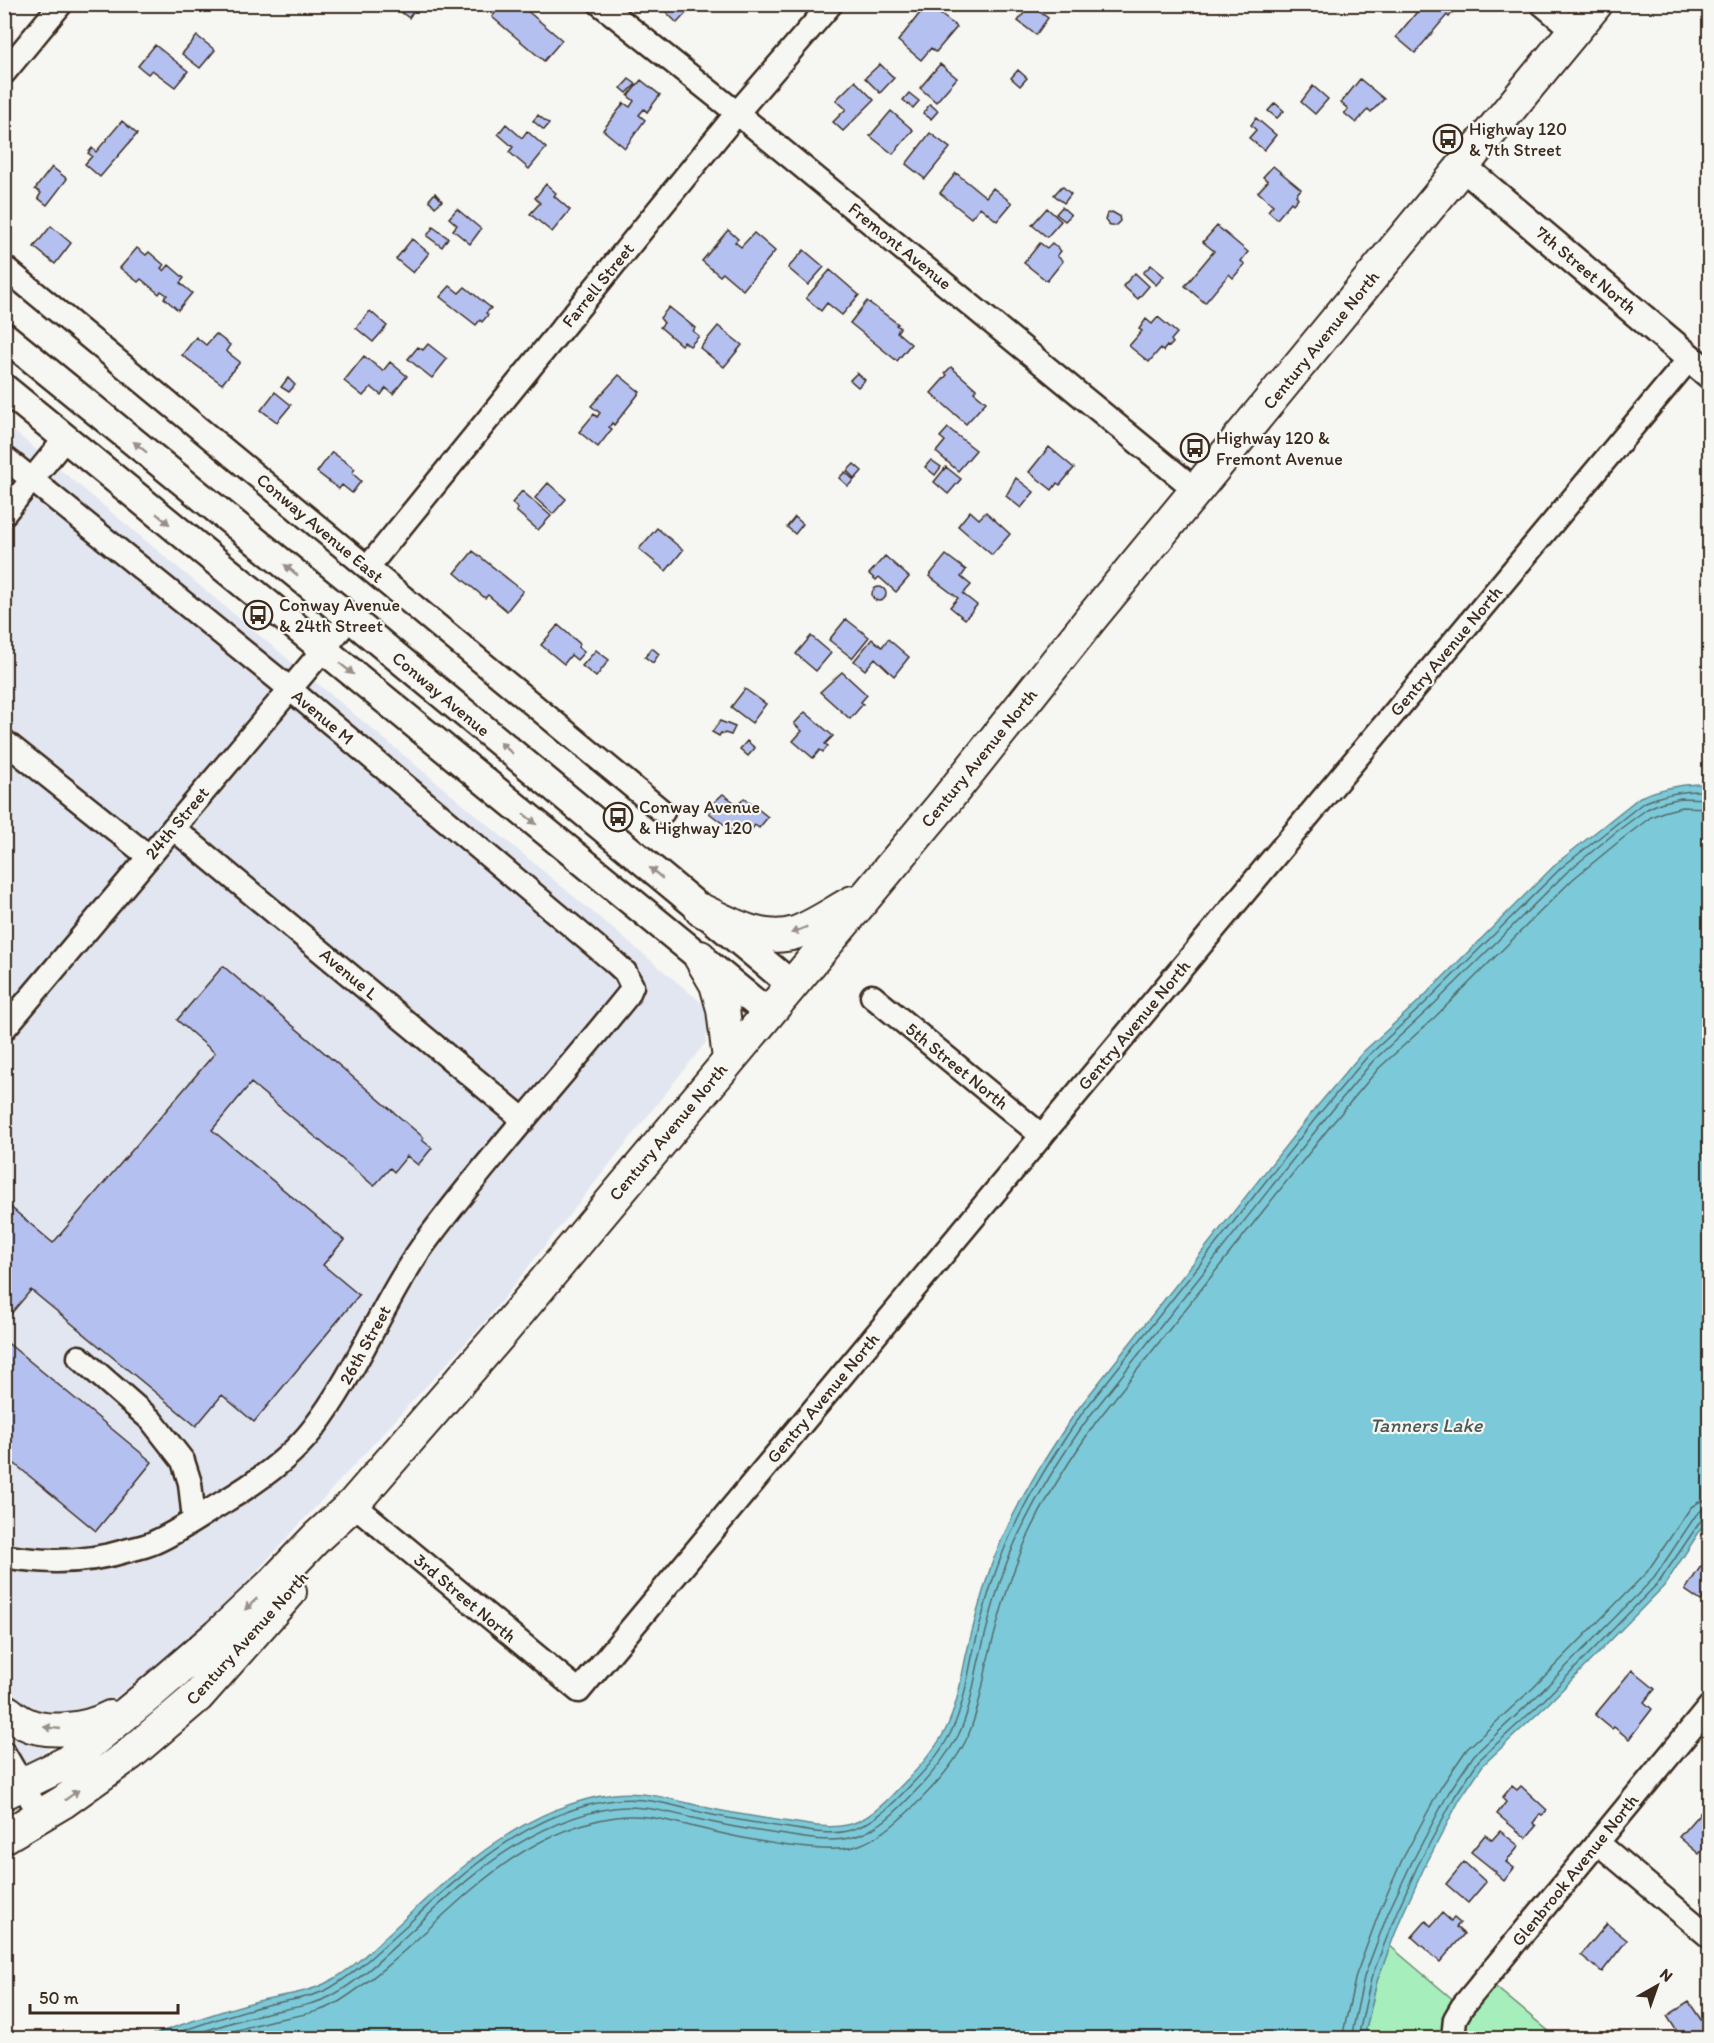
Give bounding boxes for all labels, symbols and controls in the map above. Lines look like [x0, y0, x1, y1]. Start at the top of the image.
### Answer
place label: Highway 120 & 7th Street [1469, 118, 1567, 161]
bus stop icon: Highway 120 & 7th Street [1432, 123, 1464, 155]
street label: Fremont Avenue [844, 198, 956, 294]
street label: 7th Street North [1531, 221, 1641, 319]
street label: Farrell Street [557, 238, 639, 332]
street label: Century Avenue North [1258, 266, 1384, 414]
place label: Highway 120 & Fremont Avenue [1216, 427, 1343, 470]
bus stop icon: Highway 120 & Fremont Avenue [1179, 432, 1211, 464]
one-way arrow [132, 440, 148, 453]
street label: Conway Avenue East [252, 468, 388, 588]
one-way arrow [155, 512, 171, 525]
one-way arrow [283, 563, 299, 576]
street label: Gentry Avenue North [1385, 581, 1507, 721]
place label: Conway Avenue & 24th Street [279, 594, 400, 637]
bus stop icon: Conway Avenue & 24th Street [242, 599, 274, 631]
street label: Conway Avenue [388, 647, 494, 741]
one-way arrow [339, 662, 355, 675]
street label: Century Avenue North [916, 684, 1042, 832]
street label: Avenue M [287, 685, 359, 749]
one-way arrow [499, 742, 514, 755]
street label: 24th Street [140, 782, 214, 864]
place label: Conway Avenue & Highway 120 [639, 796, 760, 839]
bus stop icon: Conway Avenue & Highway 120 [602, 801, 634, 833]
one-way arrow [523, 812, 538, 824]
one-way arrow [648, 866, 664, 879]
one-way arrow [790, 925, 808, 935]
street label: Avenue L [315, 943, 383, 1005]
street label: Gentry Avenue North [1073, 955, 1195, 1095]
street label: 5th Street North [901, 1018, 1013, 1114]
street label: Century Avenue North [604, 1059, 732, 1205]
street label: 26th Street [334, 1301, 396, 1388]
street label: Gentry Avenue North [762, 1328, 884, 1468]
water label: Tanners Lake [1370, 1413, 1484, 1437]
street label: 3rd Street North [409, 1549, 521, 1647]
street label: Century Avenue North [181, 1566, 313, 1709]
one-way arrow [244, 1597, 259, 1610]
one-way arrow [43, 1723, 62, 1733]
one-way arrow [64, 1789, 80, 1801]
street label: Glenbrook Avenue North [1507, 1789, 1643, 1951]
north arrow [1627, 1956, 1687, 2016]
text: N [1656, 1964, 1677, 1986]
scale bar [30, 1977, 178, 2015]
text: 50 m [39, 1987, 79, 2009]

